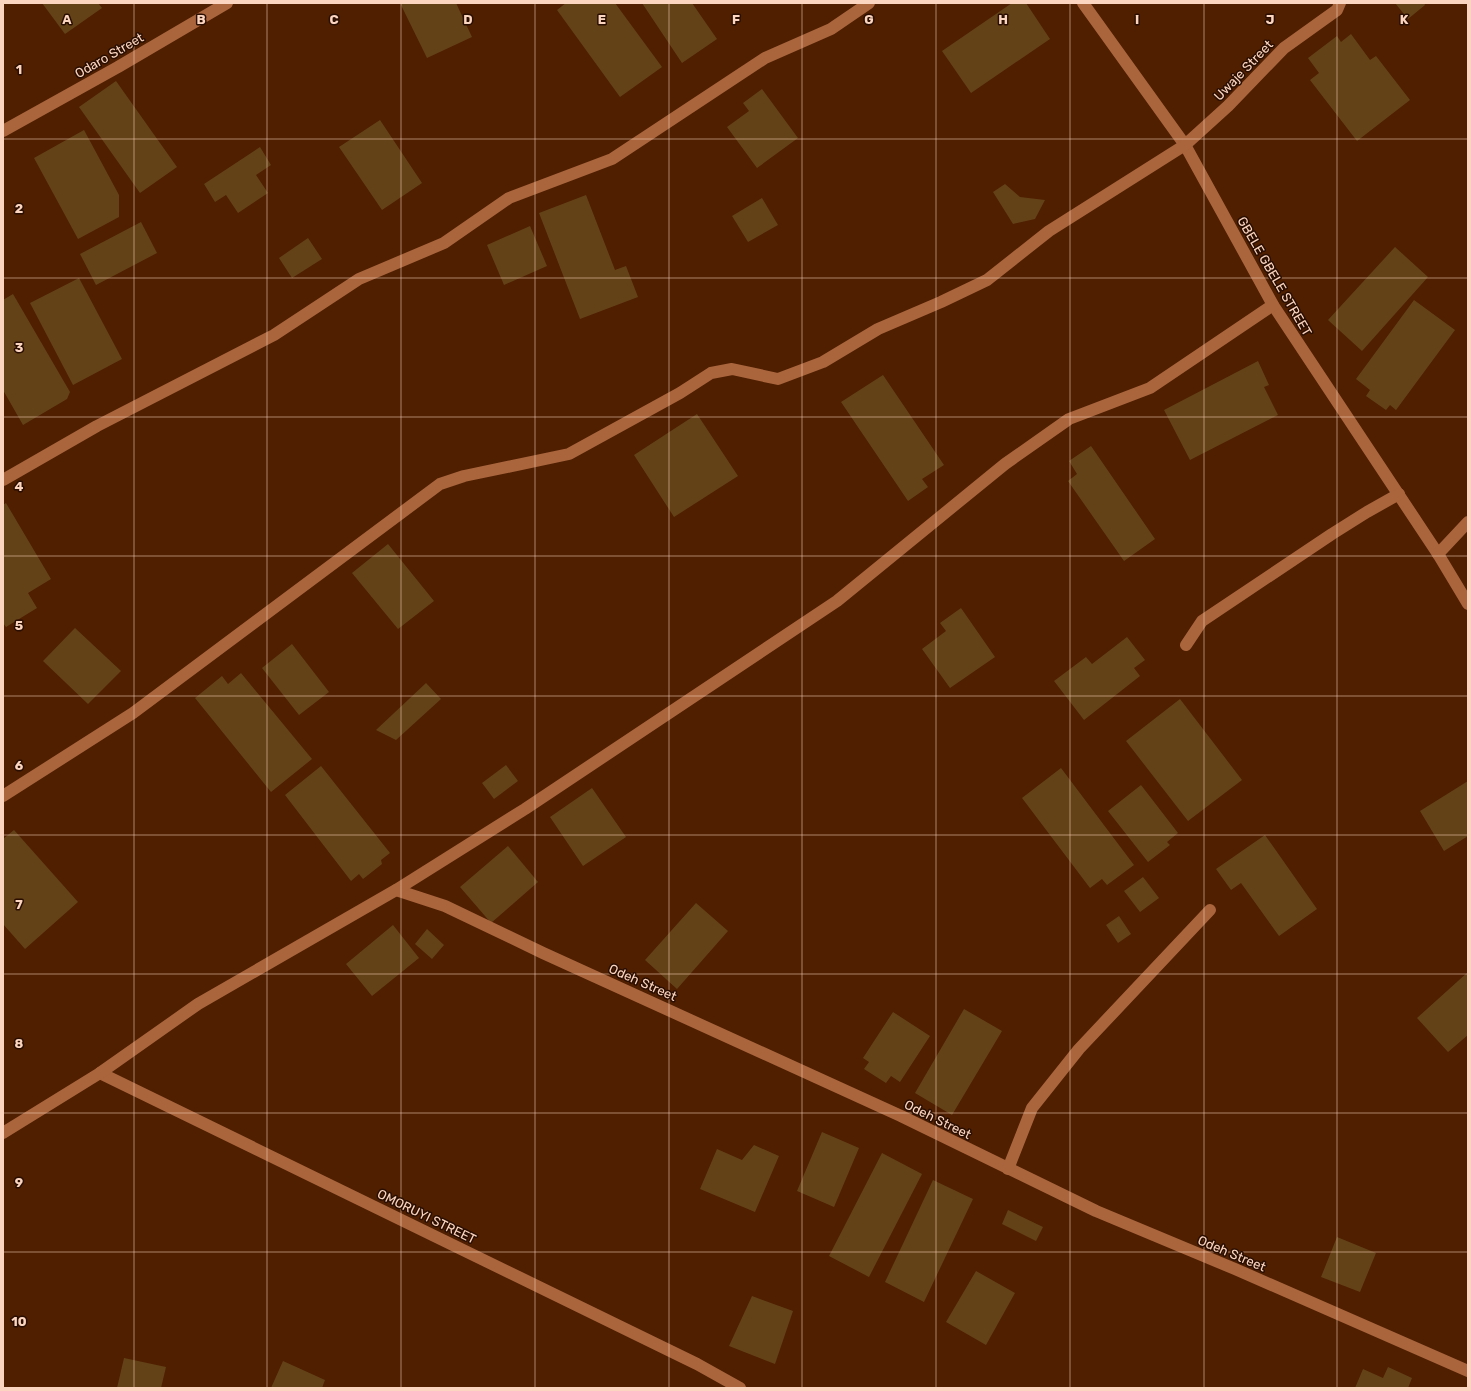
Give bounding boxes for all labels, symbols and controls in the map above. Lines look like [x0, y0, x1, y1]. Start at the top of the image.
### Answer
text: A [62, 12, 72, 27]
text: B [196, 12, 206, 27]
text: C [329, 12, 339, 27]
text: D [463, 12, 473, 27]
text: E [598, 12, 606, 27]
text: F [732, 12, 740, 27]
text: G [864, 12, 874, 27]
text: H [998, 12, 1008, 27]
text: I [1135, 12, 1139, 27]
text: J [1266, 12, 1274, 27]
text: K [1400, 12, 1409, 27]
street label: Odaro Street [72, 30, 146, 81]
street label: Uwaje Street [1211, 37, 1276, 104]
text: 1 [16, 62, 22, 77]
text: 2 [15, 201, 23, 216]
street label: GBELE GBELE STREET [1234, 214, 1315, 339]
text: 3 [15, 340, 24, 355]
text: 4 [15, 479, 24, 494]
text: 5 [15, 618, 23, 633]
text: 6 [15, 758, 24, 773]
text: 7 [15, 897, 23, 912]
street label: Odeh Street [607, 961, 679, 1004]
text: 8 [15, 1036, 24, 1051]
street label: Odeh Street [902, 1097, 974, 1142]
text: 9 [15, 1175, 23, 1190]
street label: OMORUYI STREET [375, 1186, 479, 1247]
street label: Odeh Street [1195, 1232, 1268, 1275]
text: 10 [11, 1314, 27, 1329]

